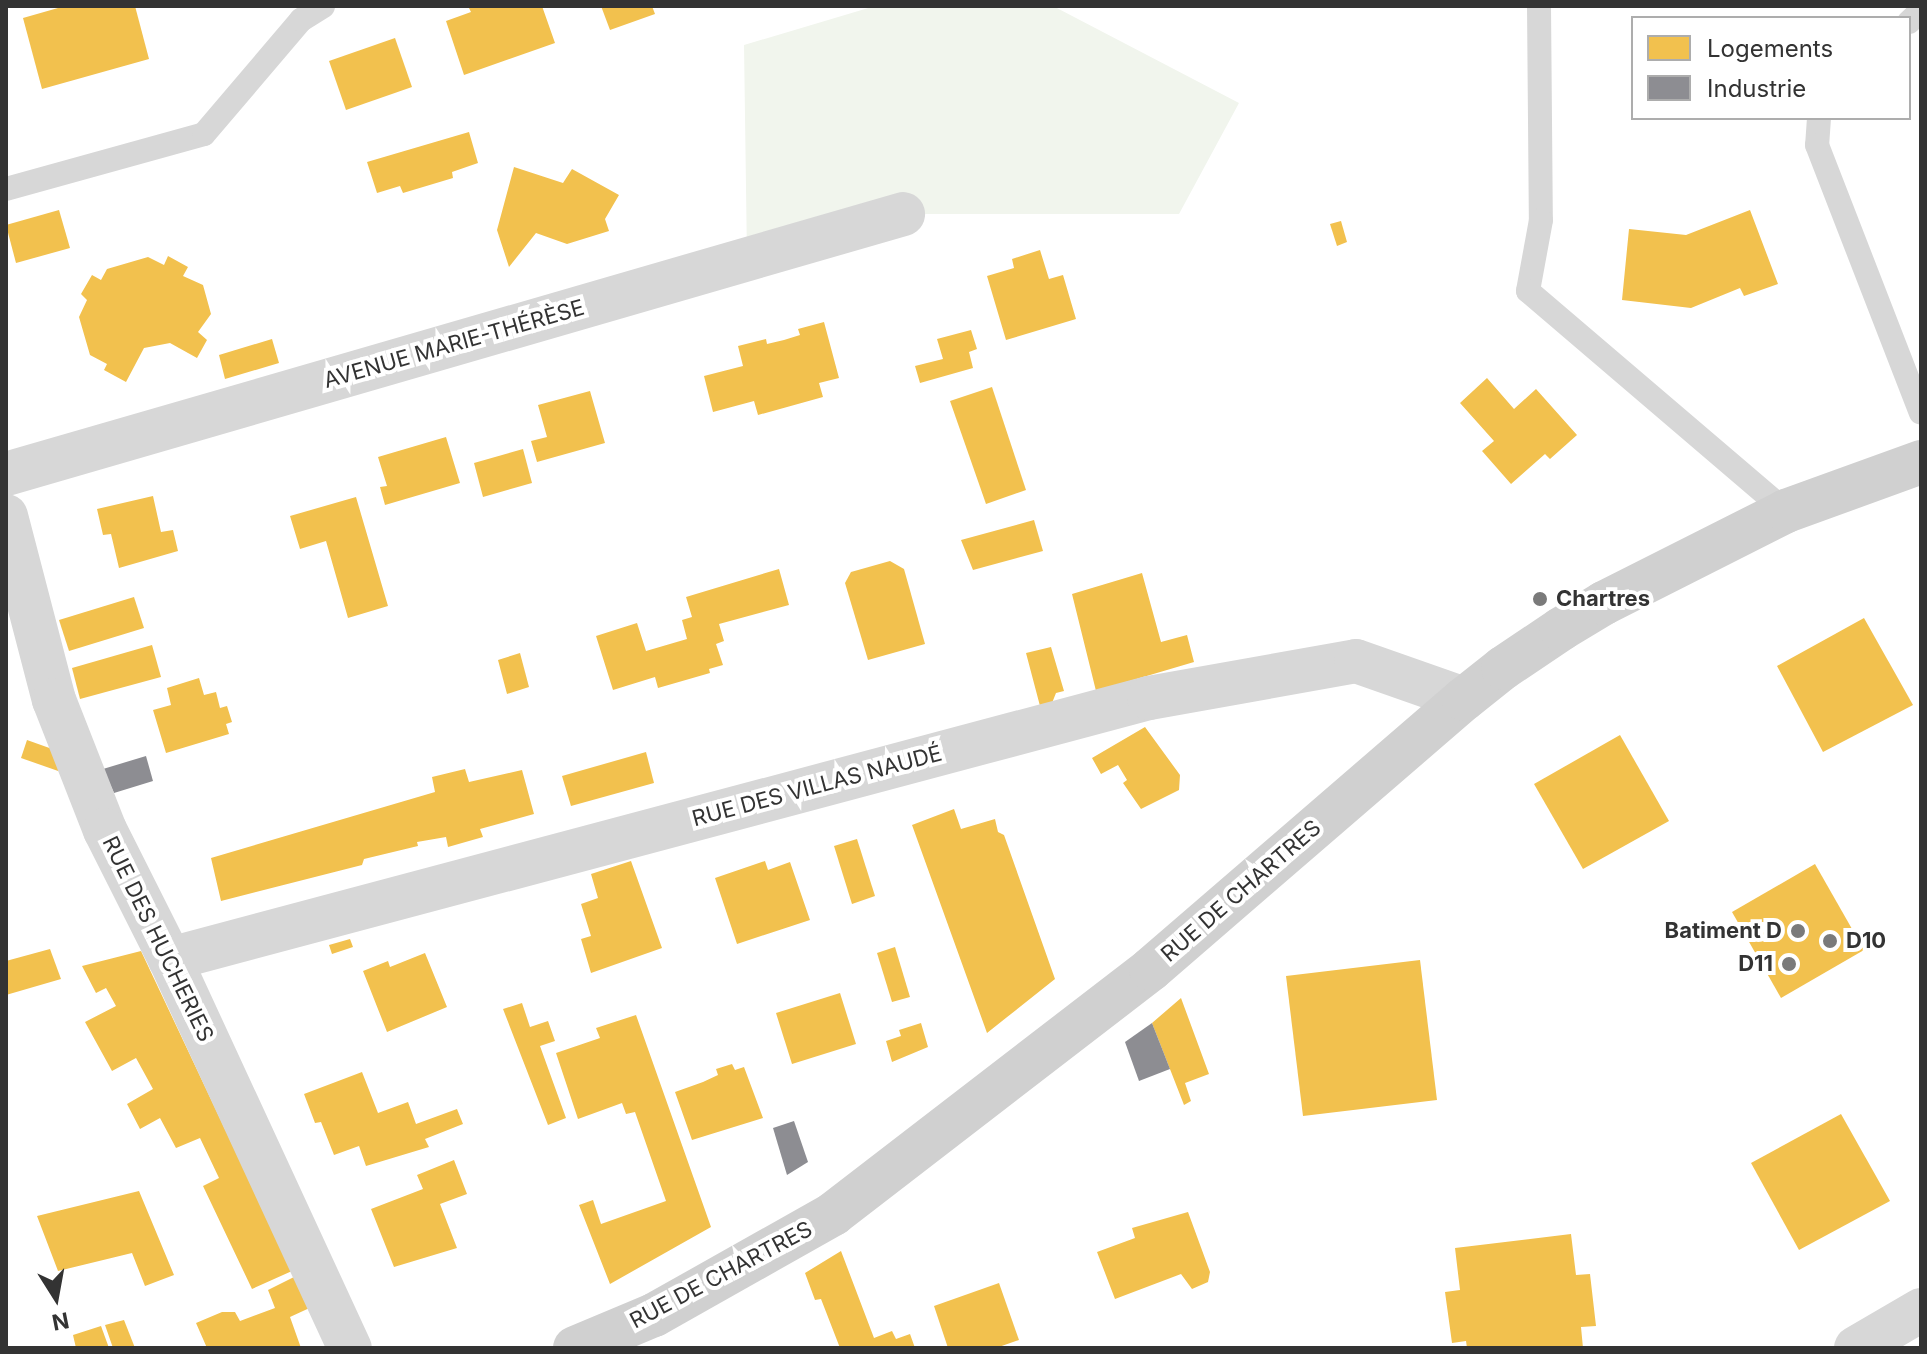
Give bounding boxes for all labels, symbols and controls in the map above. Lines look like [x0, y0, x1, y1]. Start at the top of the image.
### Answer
legend [1631, 16, 1911, 120]
text: Logements [1707, 34, 1833, 63]
text: Industrie [1707, 74, 1806, 103]
street label: AVENUE MARIE-THÉRÈSE [321, 294, 587, 394]
place label: Chartres [1556, 586, 1650, 612]
marker: Chartres [1531, 590, 1549, 608]
street label: RUE DES VILLAS NAUDÉ [689, 740, 945, 832]
street label: RUE DE CHARTRES [1156, 815, 1326, 967]
street label: RUE DES HUCHERIES [97, 832, 219, 1046]
place label: Batiment D [1665, 918, 1782, 944]
marker: Batiment D [1789, 922, 1807, 940]
place label: D10 [1846, 928, 1886, 954]
marker: D10 [1821, 932, 1839, 950]
place label: D11 [1738, 951, 1773, 977]
marker: D11 [1780, 955, 1798, 973]
street label: RUE DE CHARTRES [625, 1216, 817, 1334]
north arrow [16, 1258, 96, 1338]
text: N [50, 1307, 71, 1336]

